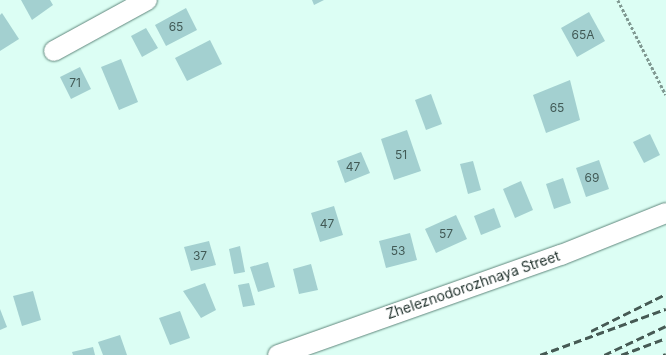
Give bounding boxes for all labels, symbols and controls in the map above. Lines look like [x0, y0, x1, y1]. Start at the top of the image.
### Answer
house number: 65 [169, 20, 183, 34]
house number: 65А [571, 28, 595, 42]
house number: 71 [69, 76, 81, 90]
house number: 65 [550, 101, 564, 115]
house number: 51 [395, 148, 407, 162]
house number: 47 [346, 160, 360, 174]
house number: 69 [585, 171, 599, 185]
house number: 47 [320, 217, 334, 231]
house number: 57 [439, 227, 453, 241]
house number: 53 [391, 244, 405, 258]
street label: Zheleznodorozhnaya Street [384, 247, 562, 323]
house number: 37 [193, 249, 207, 263]

